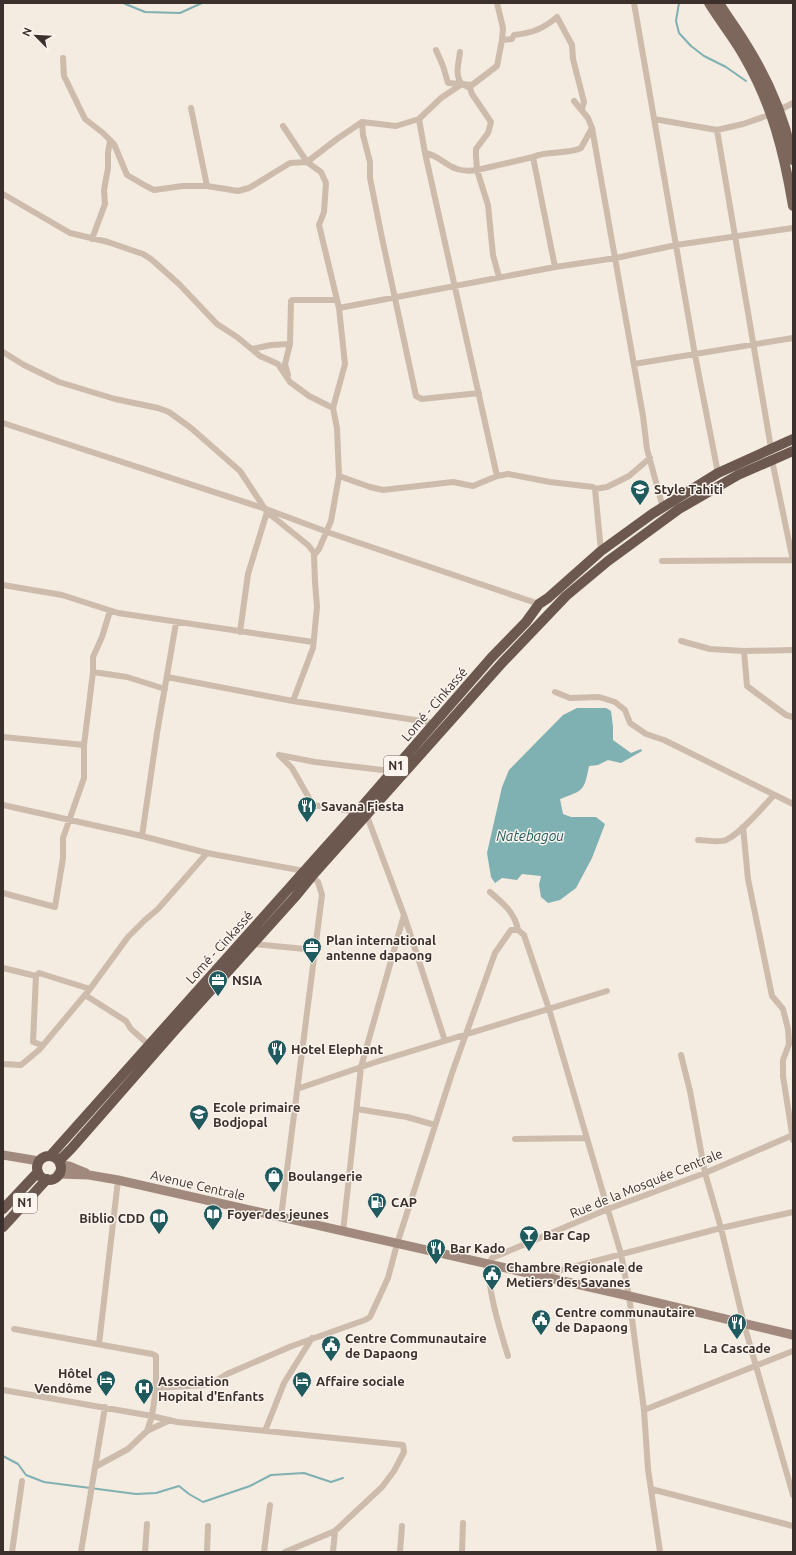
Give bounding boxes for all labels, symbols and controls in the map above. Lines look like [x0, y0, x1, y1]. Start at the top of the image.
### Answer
north arrow [16, 16, 56, 56]
text: N [20, 26, 34, 38]
school or university icon: Style Tahiti [629, 478, 651, 506]
place label: Style Tahiti [654, 482, 723, 496]
street label: Lomé - Cinkassé [398, 664, 470, 744]
road number: N1 [384, 756, 408, 776]
restaurant icon: Savana Fiesta [296, 795, 318, 823]
place label: Savana Fiesta [321, 799, 404, 813]
water label: Natebagou [496, 828, 564, 844]
street label: Lomé - Cinkassé [183, 908, 255, 986]
place label: Plan international antenne dapaong [326, 933, 436, 962]
office icon: Plan international antenne dapaong [301, 936, 323, 964]
office icon: NSIA [207, 969, 229, 997]
place label: NSIA [232, 973, 263, 987]
restaurant icon: Hotel Elephant [266, 1038, 288, 1066]
place label: Hotel Elephant [291, 1042, 383, 1056]
place label: Ecole primaire Bodjopal [213, 1100, 300, 1129]
school or university icon: Ecole primaire Bodjopal [188, 1103, 210, 1131]
street label: Rue de la Mosquée Centrale [568, 1146, 724, 1220]
shop icon: Boulangerie [263, 1165, 285, 1193]
street label: Avenue Centrale [149, 1167, 247, 1203]
place label: Boulangerie [288, 1169, 362, 1183]
fuel station icon: CAP [366, 1191, 388, 1219]
road number: N1 [13, 1193, 37, 1213]
place label: CAP [391, 1195, 417, 1209]
library icon: Foyer des jeunes [202, 1203, 224, 1231]
library icon: Biblio CDD [148, 1207, 170, 1235]
place label: Foyer des jeunes [227, 1207, 329, 1221]
place label: Biblio CDD [79, 1211, 145, 1225]
bar icon: Bar Cap [518, 1224, 540, 1252]
place label: Bar Cap [543, 1228, 591, 1242]
restaurant icon: Bar Kado [425, 1237, 447, 1265]
place label: Bar Kado [450, 1241, 505, 1255]
place label: Chambre Regionale de Metiers des Savanes [506, 1260, 643, 1289]
public building icon: Chambre Regionale de Metiers des Savanes [481, 1263, 503, 1291]
place label: Centre communautaire de Dapaong [555, 1305, 695, 1334]
public building icon: Centre communautaire de Dapaong [530, 1308, 552, 1336]
restaurant icon: La Cascade [726, 1312, 748, 1340]
place label: Centre Communautaire de Dapaong [345, 1331, 487, 1360]
public building icon: Centre Communautaire de Dapaong [320, 1334, 342, 1362]
place label: La Cascade [703, 1341, 771, 1355]
place label: Hôtel Vendôme [34, 1366, 92, 1395]
hotel icon: Hôtel Vendôme [95, 1369, 117, 1397]
hotel icon: Affaire sociale [291, 1370, 313, 1398]
place label: Association Hopital d'Enfants [158, 1374, 264, 1403]
place label: Affaire sociale [316, 1374, 405, 1388]
hospital icon: Association Hopital d'Enfants [133, 1377, 155, 1405]

